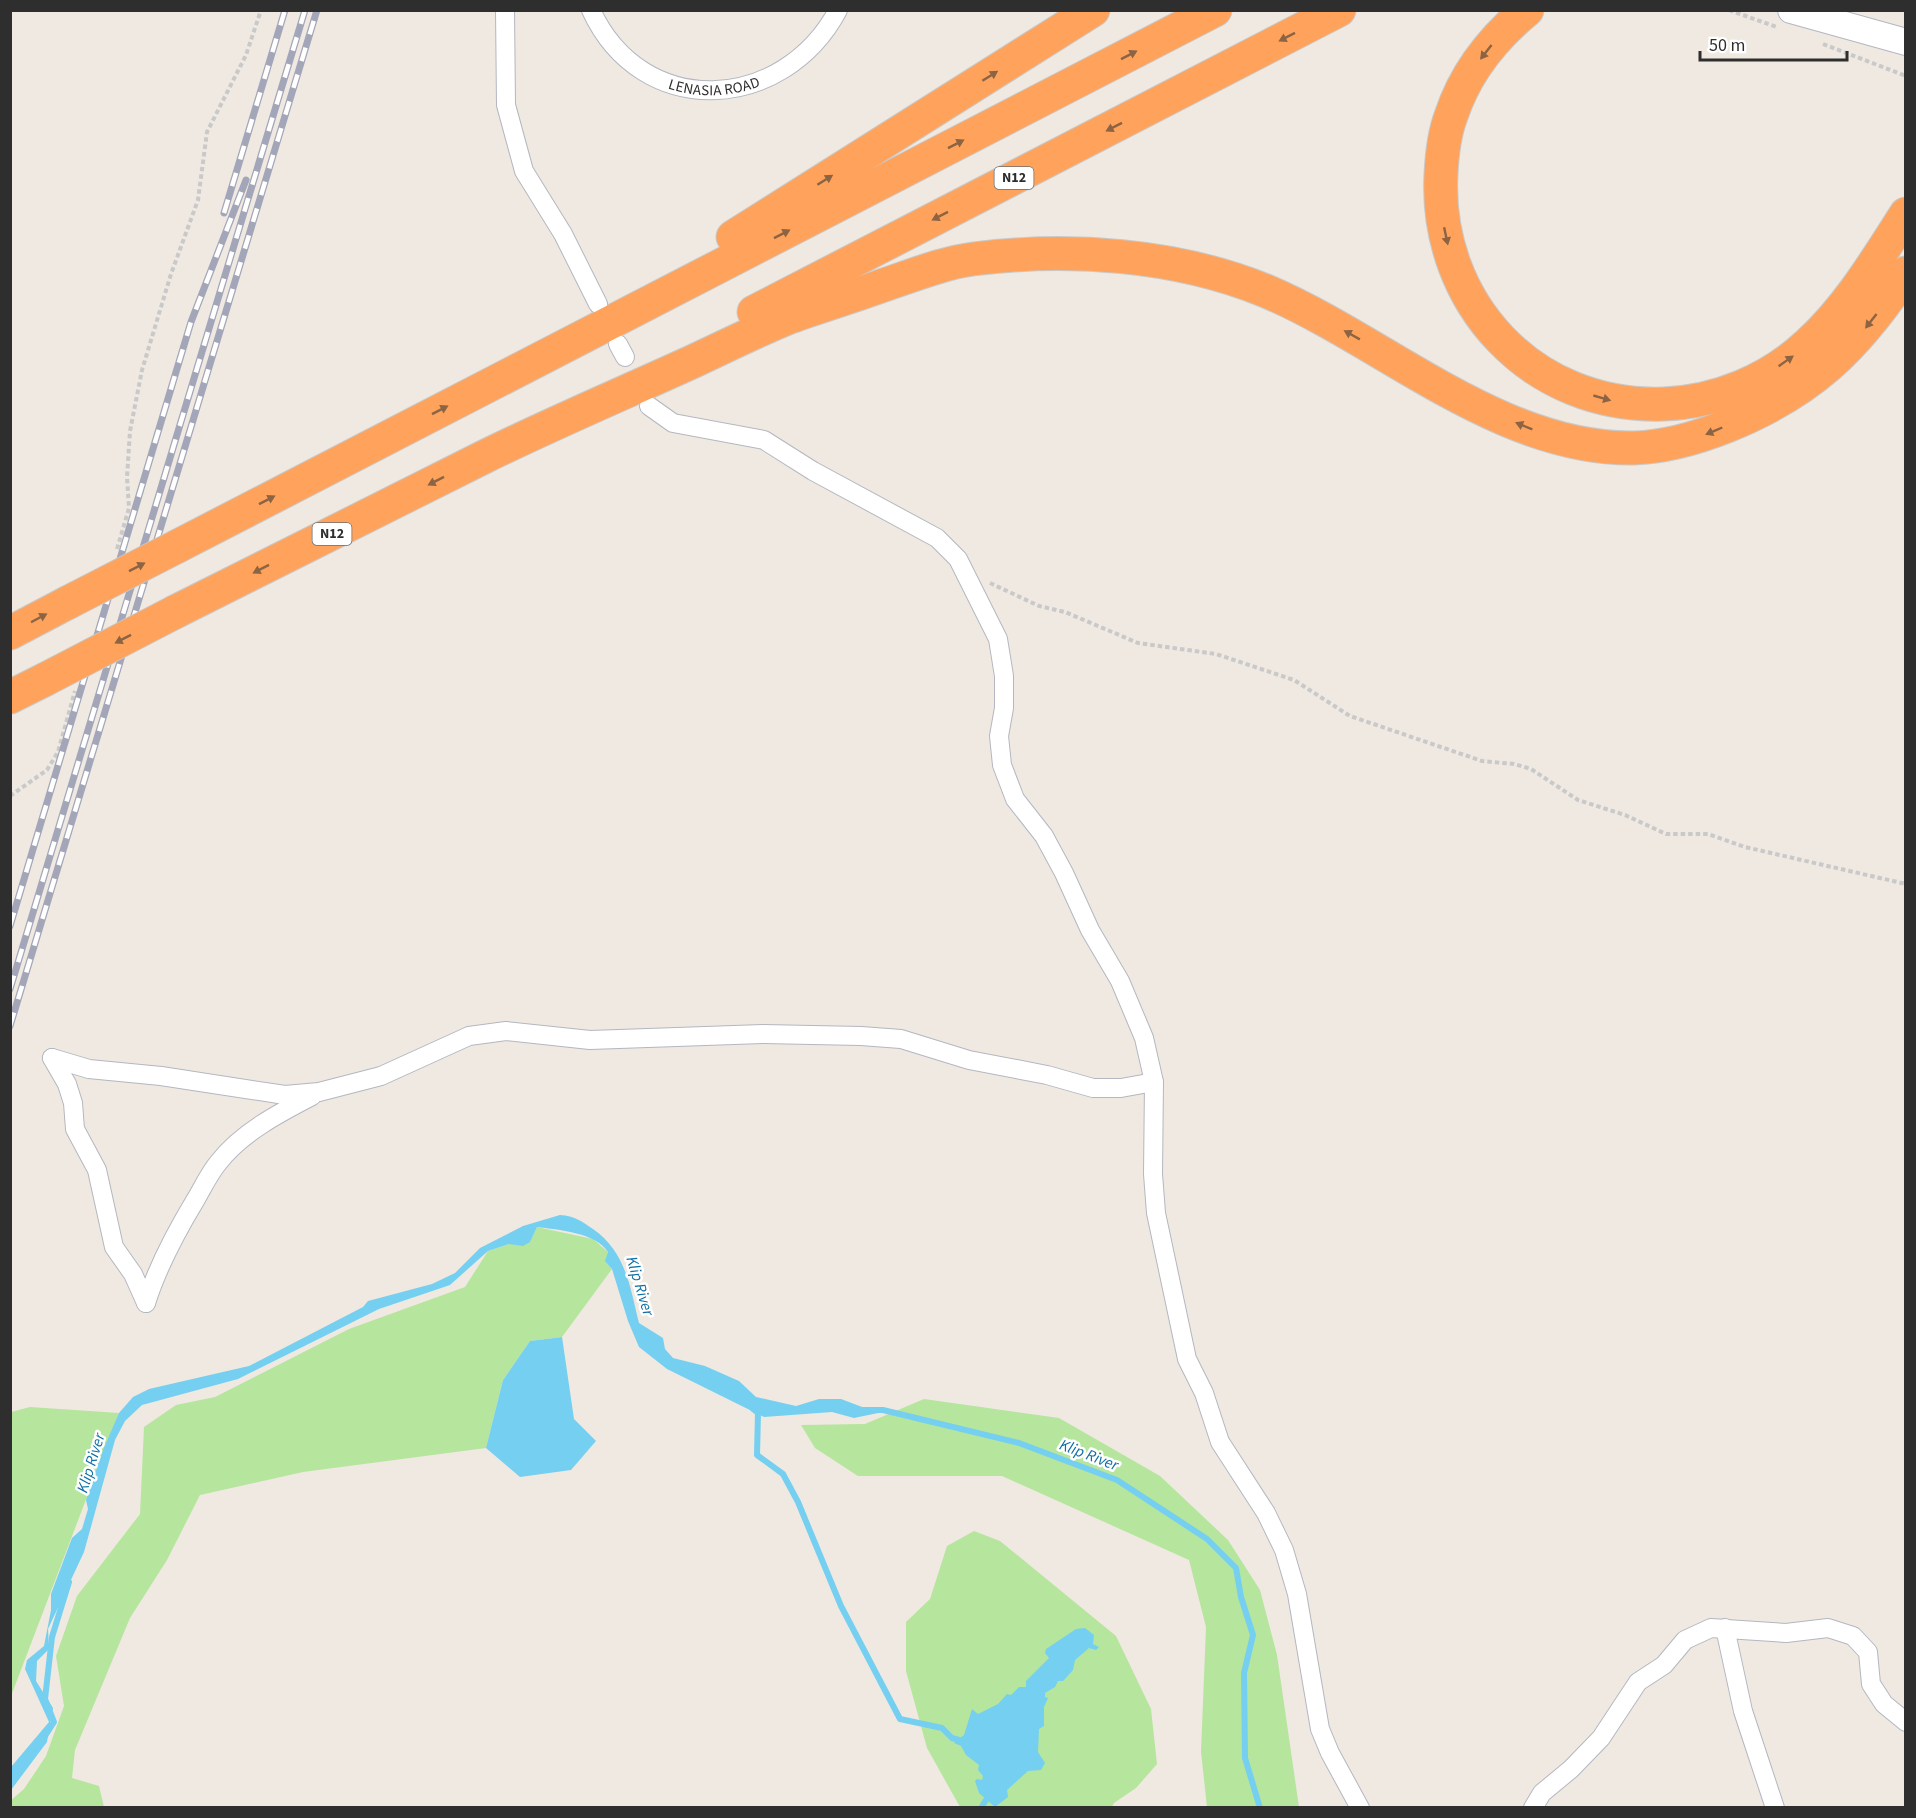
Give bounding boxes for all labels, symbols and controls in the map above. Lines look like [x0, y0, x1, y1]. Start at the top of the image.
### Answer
scale bar [1700, 24, 1847, 62]
one-way arrow [1278, 32, 1296, 42]
text: 50 m [1709, 33, 1745, 58]
one-way arrow [1480, 44, 1493, 60]
one-way arrow [1121, 50, 1138, 60]
one-way arrow [981, 70, 997, 82]
street label: LENASIA ROAD [666, 71, 762, 101]
one-way arrow [1105, 122, 1122, 132]
one-way arrow [947, 140, 964, 149]
road number: N12 [994, 167, 1034, 189]
one-way arrow [817, 175, 833, 186]
one-way arrow [932, 211, 949, 221]
one-way arrow [1442, 227, 1451, 246]
one-way arrow [774, 229, 791, 239]
one-way arrow [1866, 313, 1878, 328]
one-way arrow [1343, 330, 1360, 340]
one-way arrow [1778, 355, 1794, 367]
one-way arrow [1593, 394, 1611, 403]
one-way arrow [432, 405, 449, 415]
one-way arrow [1515, 421, 1533, 431]
one-way arrow [1705, 426, 1723, 436]
one-way arrow [427, 476, 444, 486]
one-way arrow [259, 495, 276, 505]
road number: N12 [312, 523, 352, 545]
one-way arrow [129, 562, 146, 572]
one-way arrow [253, 564, 270, 573]
one-way arrow [30, 613, 47, 623]
one-way arrow [115, 634, 132, 644]
water label: Klip River [621, 1253, 660, 1320]
water label: Klip River [72, 1429, 111, 1496]
water label: Klip River [1056, 1434, 1123, 1477]

